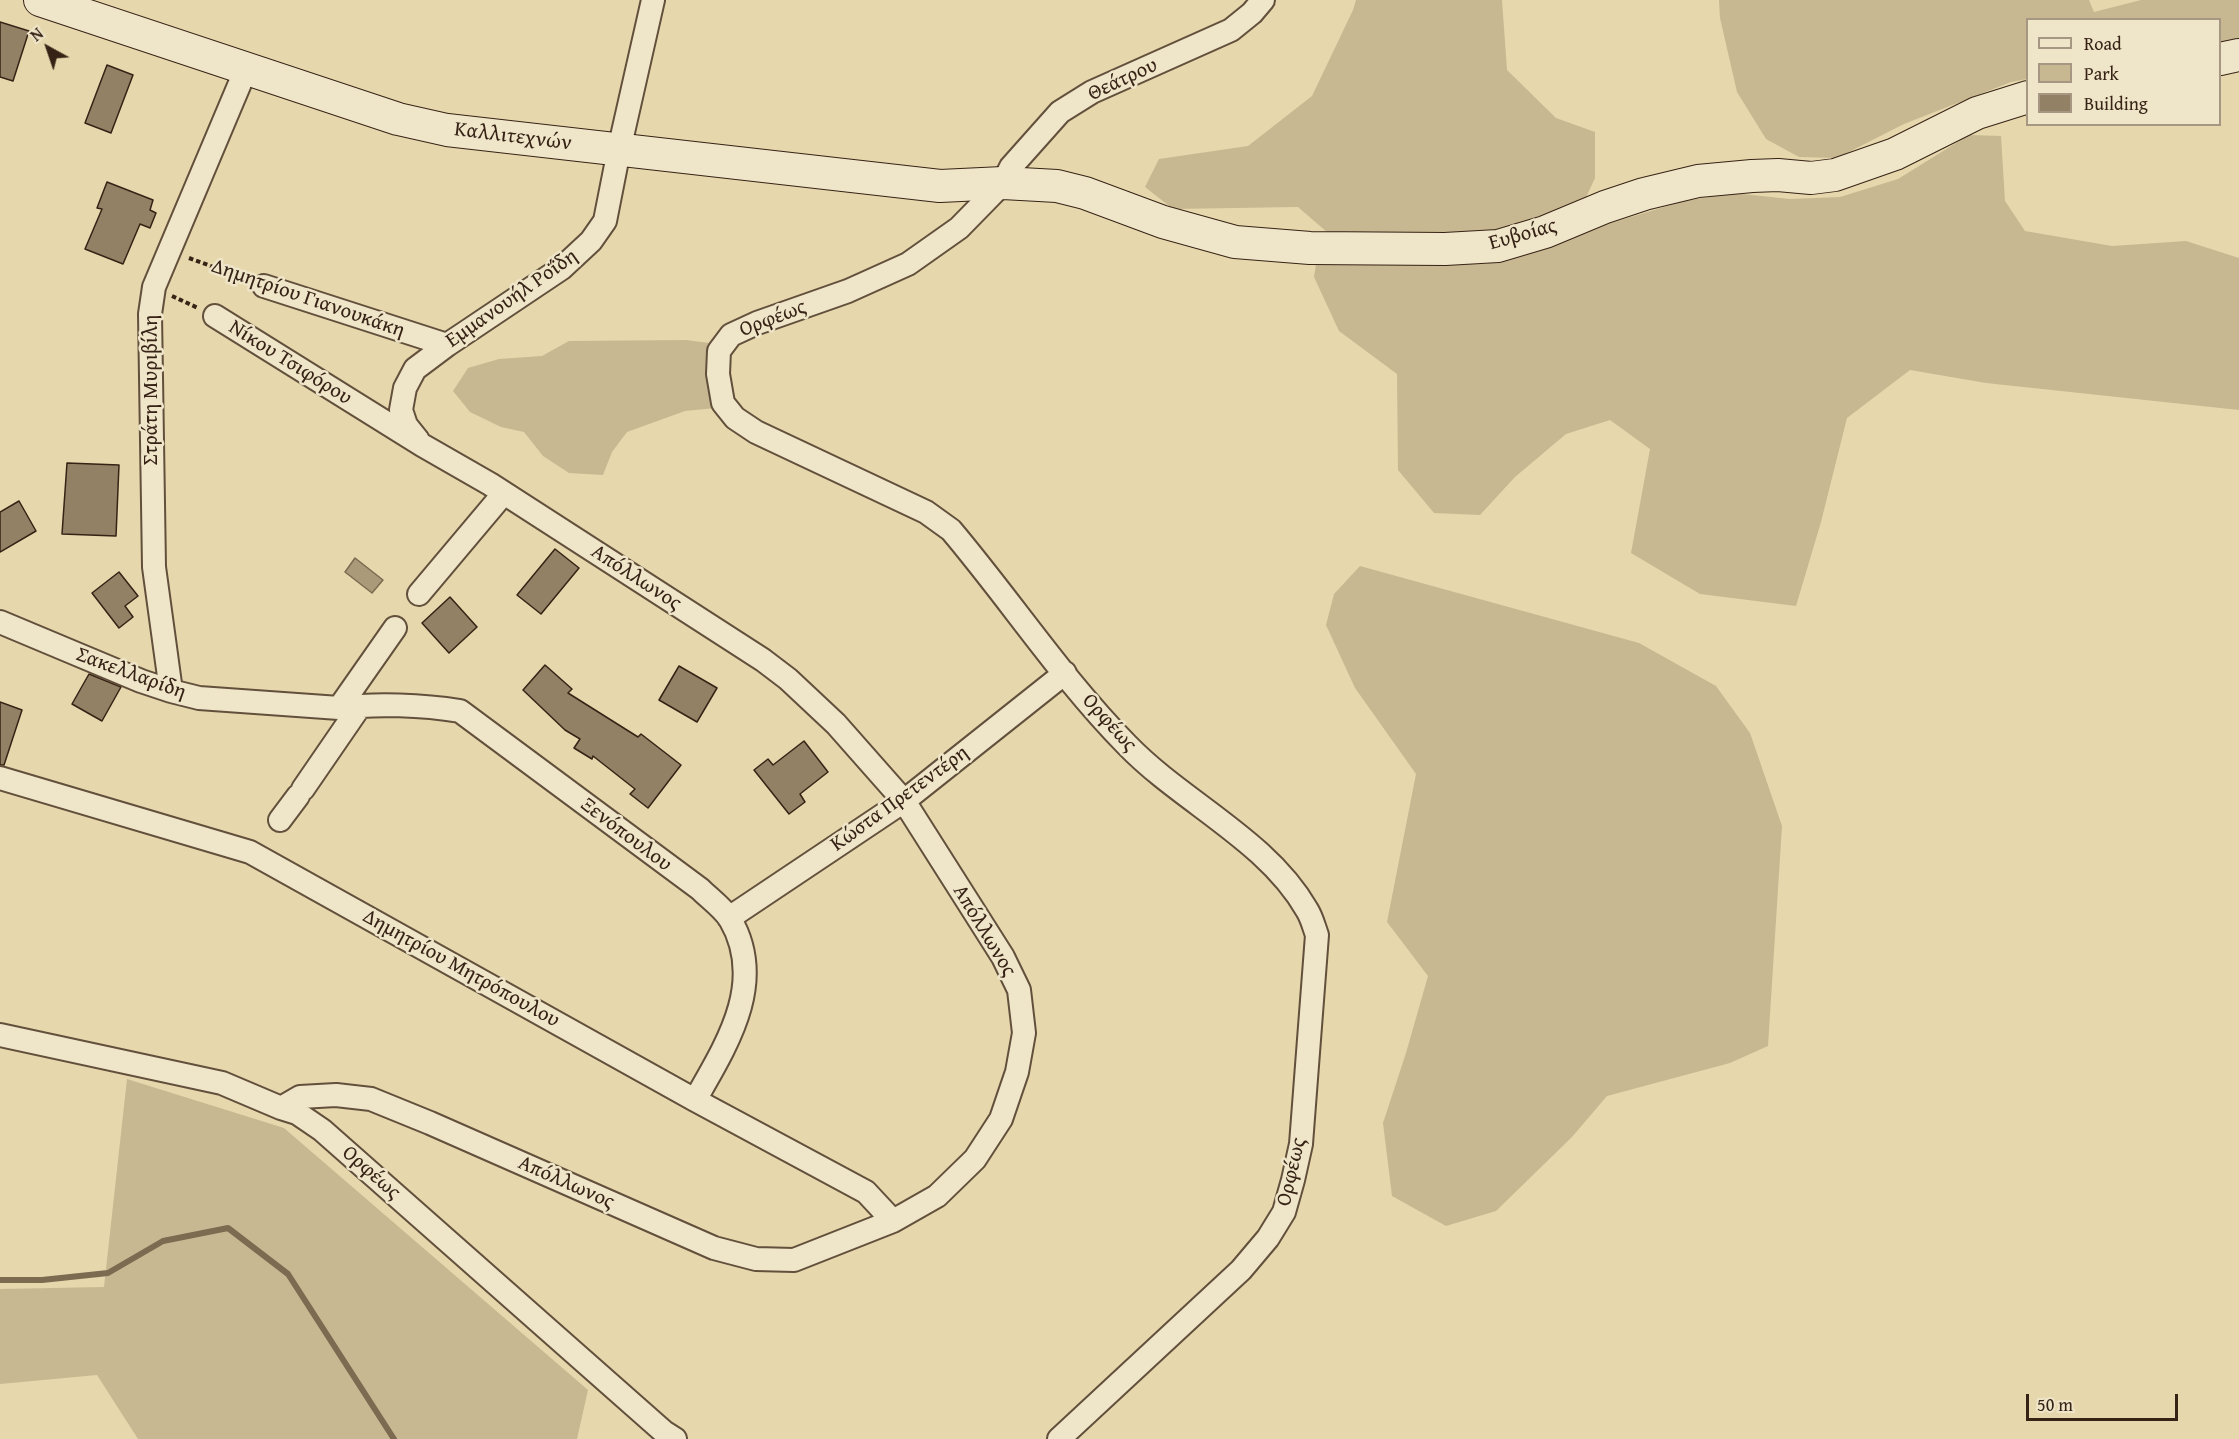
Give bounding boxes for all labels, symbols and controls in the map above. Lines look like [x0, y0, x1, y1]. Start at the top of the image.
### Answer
north arrow [18, 18, 78, 78]
legend [2026, 18, 2221, 126]
text: N [25, 22, 48, 47]
text: Road [2084, 30, 2122, 57]
street label: Θεάτρου [1084, 53, 1162, 107]
text: Park [2084, 60, 2119, 87]
text: Building [2084, 90, 2148, 117]
street label: Καλλιτεχνών [453, 117, 573, 157]
street label: Ευβοίας [1486, 213, 1560, 257]
street label: Εμμανουήλ Ροΐδη [441, 244, 583, 354]
street label: Δημητρίου Γιανουκάκη [208, 254, 408, 344]
street label: Ορφέως [736, 295, 810, 343]
street label: Στράτη Μυριβίλη [139, 315, 165, 465]
street label: Νίκου Τσιφόρου [224, 315, 356, 411]
street label: Απόλλωνος [586, 539, 686, 617]
street label: Σακελλαρίδη [73, 642, 189, 706]
street label: Ορφέως [1076, 689, 1142, 757]
street label: Κώστα Πρετεντέρη [826, 741, 974, 857]
street label: Ξενόπουλου [576, 793, 676, 877]
street label: Απόλλωνος [947, 881, 1021, 981]
street label: Δημητρίου Μητρόπουλου [358, 904, 564, 1034]
street label: Ορφέως [1272, 1135, 1312, 1209]
street label: Ορφέως [336, 1141, 406, 1205]
street label: Απόλλωνος [514, 1151, 618, 1215]
scale bar [2029, 1382, 2180, 1420]
text: 50 m [2037, 1391, 2073, 1418]

